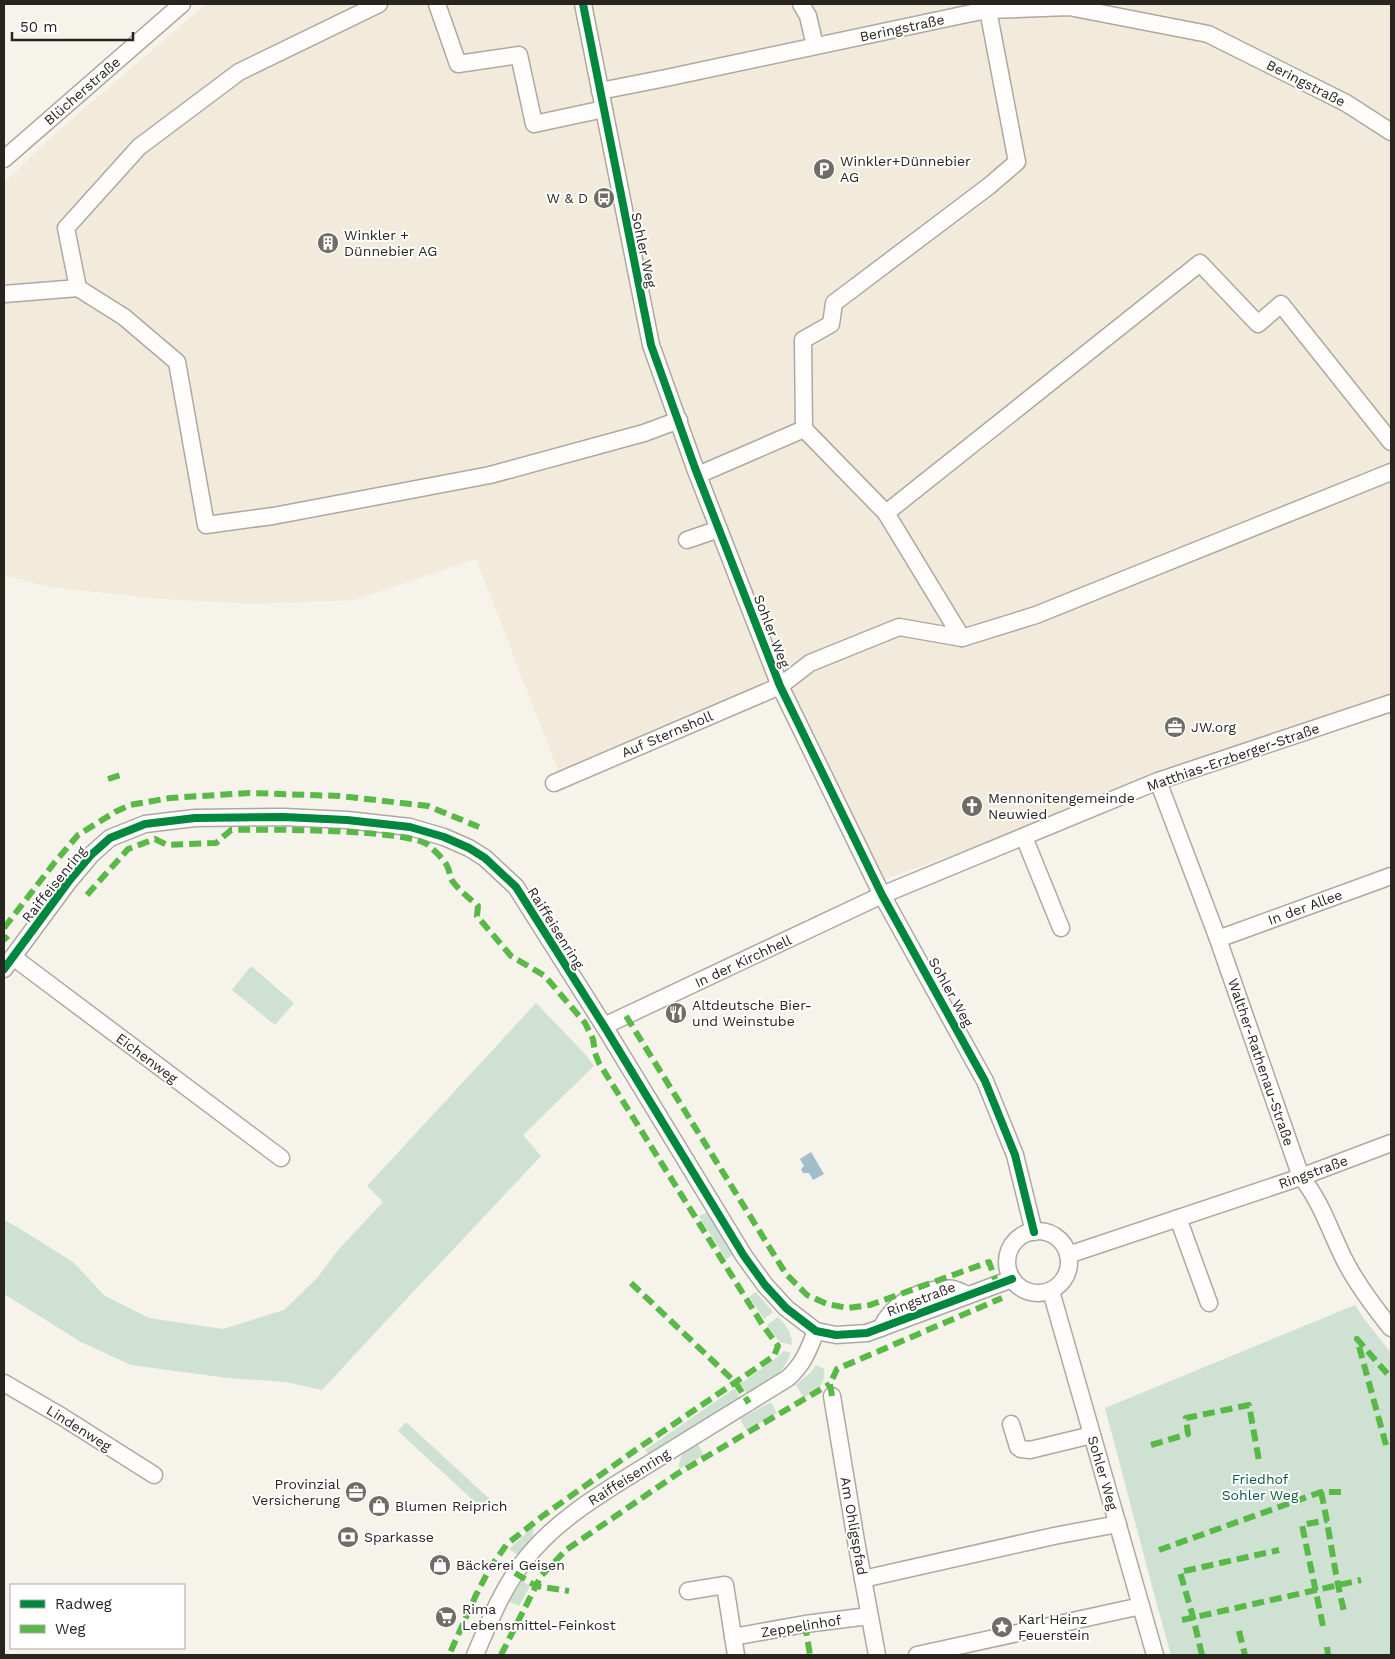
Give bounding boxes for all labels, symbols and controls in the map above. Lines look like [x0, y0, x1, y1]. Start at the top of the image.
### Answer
scale bar [12, 10, 134, 42]
street label: Beringstraße [858, 11, 946, 45]
text: 50 m [20, 18, 57, 36]
street label: Blücherstraße [41, 54, 123, 128]
street label: Beringstraße [1264, 56, 1348, 110]
place label: Winkler+Dünnebier AG [840, 153, 971, 185]
parking icon: Winkler+Dünnebier AG [812, 157, 836, 181]
bus stop icon: W & D [592, 186, 616, 210]
place label: W & D [547, 190, 588, 206]
street label: Sohler Weg [628, 211, 660, 290]
place label: Winkler + Dünnebier AG [344, 227, 437, 259]
building icon: Winkler + Dünnebier AG [316, 231, 340, 255]
street label: Sohler Weg [751, 592, 793, 670]
street label: Auf Sternsholl [619, 707, 716, 760]
office icon: JW.org [1163, 715, 1187, 739]
place label: JW.org [1191, 719, 1237, 735]
street label: Matthias-Erzberger-Straße [1145, 720, 1321, 794]
place label: Mennonitengemeinde Neuwied [988, 790, 1135, 822]
church icon: Mennonitengemeinde Neuwied [960, 794, 984, 818]
street label: Raiffeisenring [18, 842, 90, 925]
street label: Raiffeisenring [525, 884, 588, 972]
street label: In der Allee [1266, 886, 1344, 928]
street label: In der Kirchhell [692, 931, 794, 990]
street label: Sohler Weg [925, 955, 977, 1030]
street label: Walther-Rathenau-Straße [1225, 976, 1297, 1148]
place label: Altdeutsche Bier- und Weinstube [692, 997, 812, 1029]
restaurant icon: Altdeutsche Bier- und Weinstube [664, 1001, 688, 1025]
street label: Eichenweg [113, 1030, 181, 1087]
street label: Ringstraße [1276, 1152, 1350, 1192]
street label: Ringstraße [884, 1279, 958, 1319]
street label: Lindenweg [44, 1402, 115, 1454]
street label: Sohler Weg [1085, 1434, 1121, 1513]
street label: Raiffeisenring [585, 1445, 673, 1508]
park label: Friedhof Sohler Weg [1222, 1471, 1299, 1503]
place label: Provinzial Versicherung [252, 1476, 341, 1508]
street label: Am Ohligspfad [837, 1476, 871, 1576]
office icon: Provinzial Versicherung [344, 1480, 368, 1504]
shop icon: Blumen Reiprich [367, 1494, 391, 1518]
place label: Blumen Reiprich [395, 1498, 508, 1514]
bank icon: Sparkasse [336, 1525, 360, 1549]
place label: Sparkasse [364, 1529, 434, 1545]
shop icon: Bäckerei Geisen [428, 1553, 452, 1577]
place label: Bäckerei Geisen [456, 1557, 565, 1573]
legend [10, 1584, 185, 1649]
text: Radweg [55, 1595, 112, 1613]
place label: Rima Lebensmittel-Feinkost [462, 1601, 616, 1633]
supermarket icon: Rima Lebensmittel-Feinkost [434, 1605, 458, 1629]
place label: Karl Heinz Feuerstein [1018, 1611, 1090, 1643]
street label: Zeppelinhof [760, 1612, 843, 1640]
place icon: Karl Heinz Feuerstein [990, 1615, 1014, 1639]
text: Weg [55, 1620, 86, 1638]

